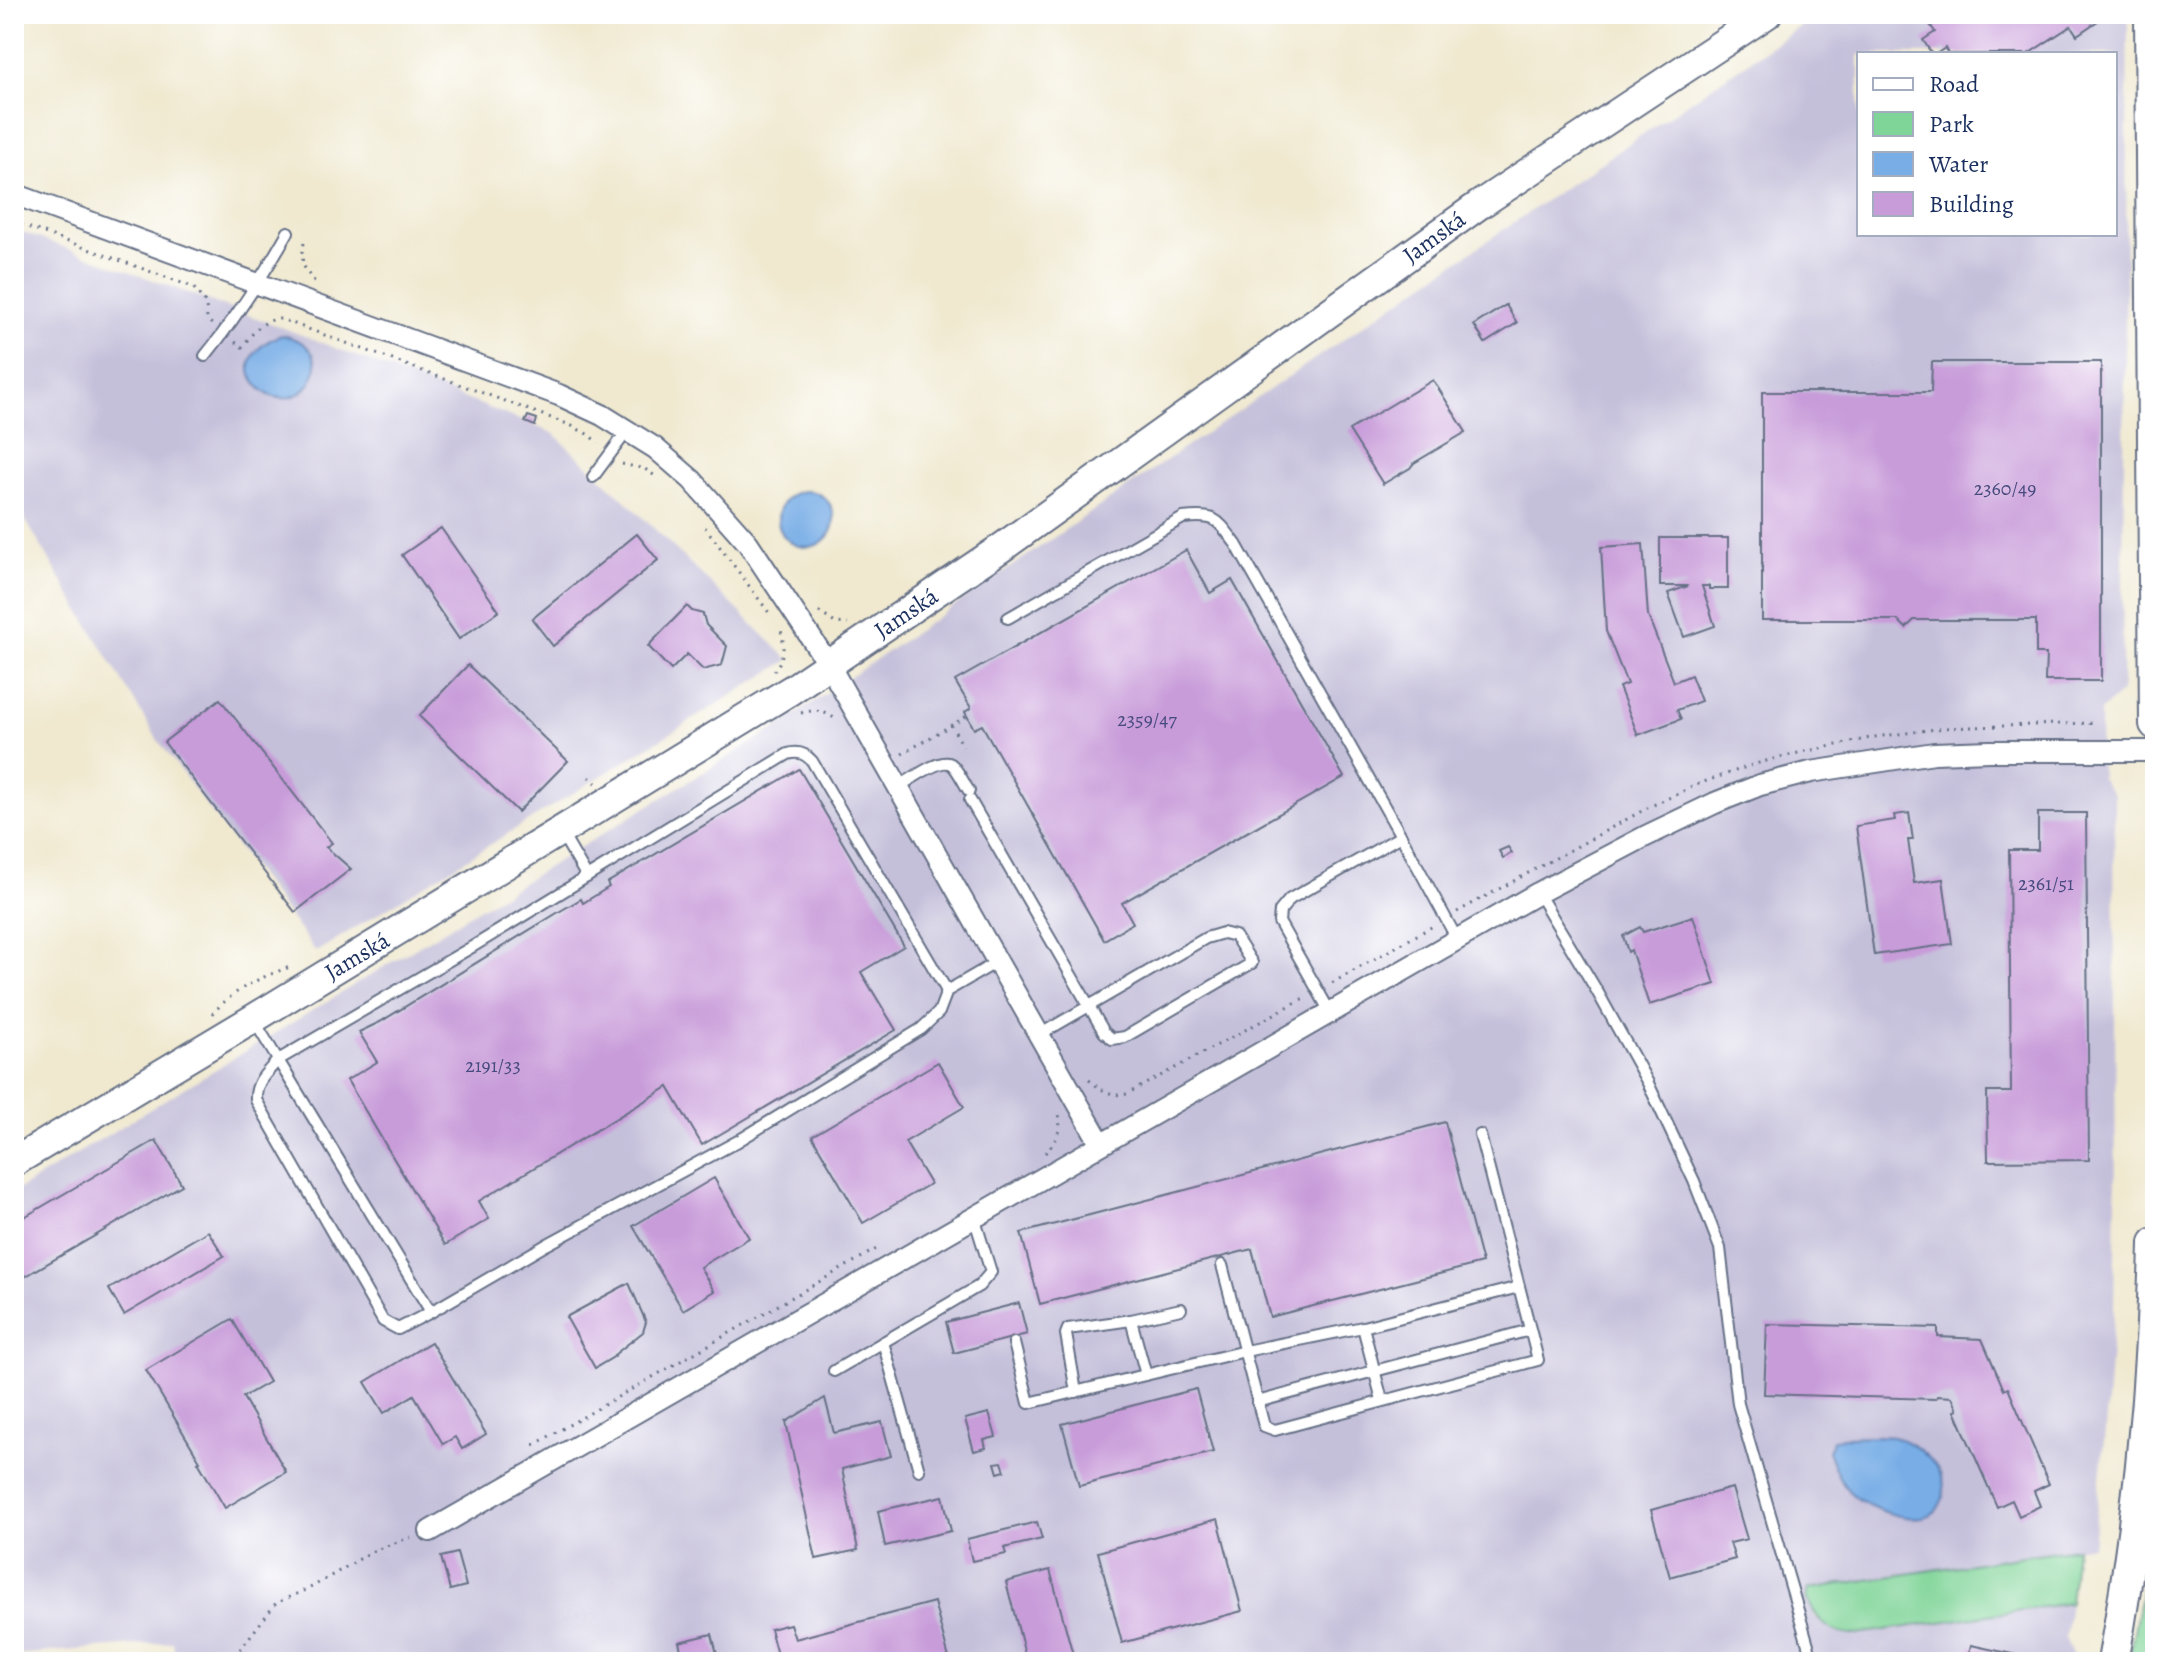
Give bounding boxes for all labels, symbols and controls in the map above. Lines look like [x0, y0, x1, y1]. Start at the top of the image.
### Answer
legend [1857, 52, 2117, 236]
text: Road [1929, 68, 1979, 100]
text: Park [1929, 108, 1974, 140]
text: Water [1928, 148, 1989, 180]
text: Building [1929, 188, 2014, 220]
street label: Jamská [1396, 203, 1473, 271]
house number: 2360/49 [1974, 475, 2036, 502]
street label: Jamská [868, 580, 945, 646]
house number: 2359/47 [1117, 706, 1177, 733]
house number: 2361/51 [2018, 870, 2074, 897]
street label: Jamská [319, 924, 396, 988]
house number: 2191/33 [465, 1052, 521, 1079]

